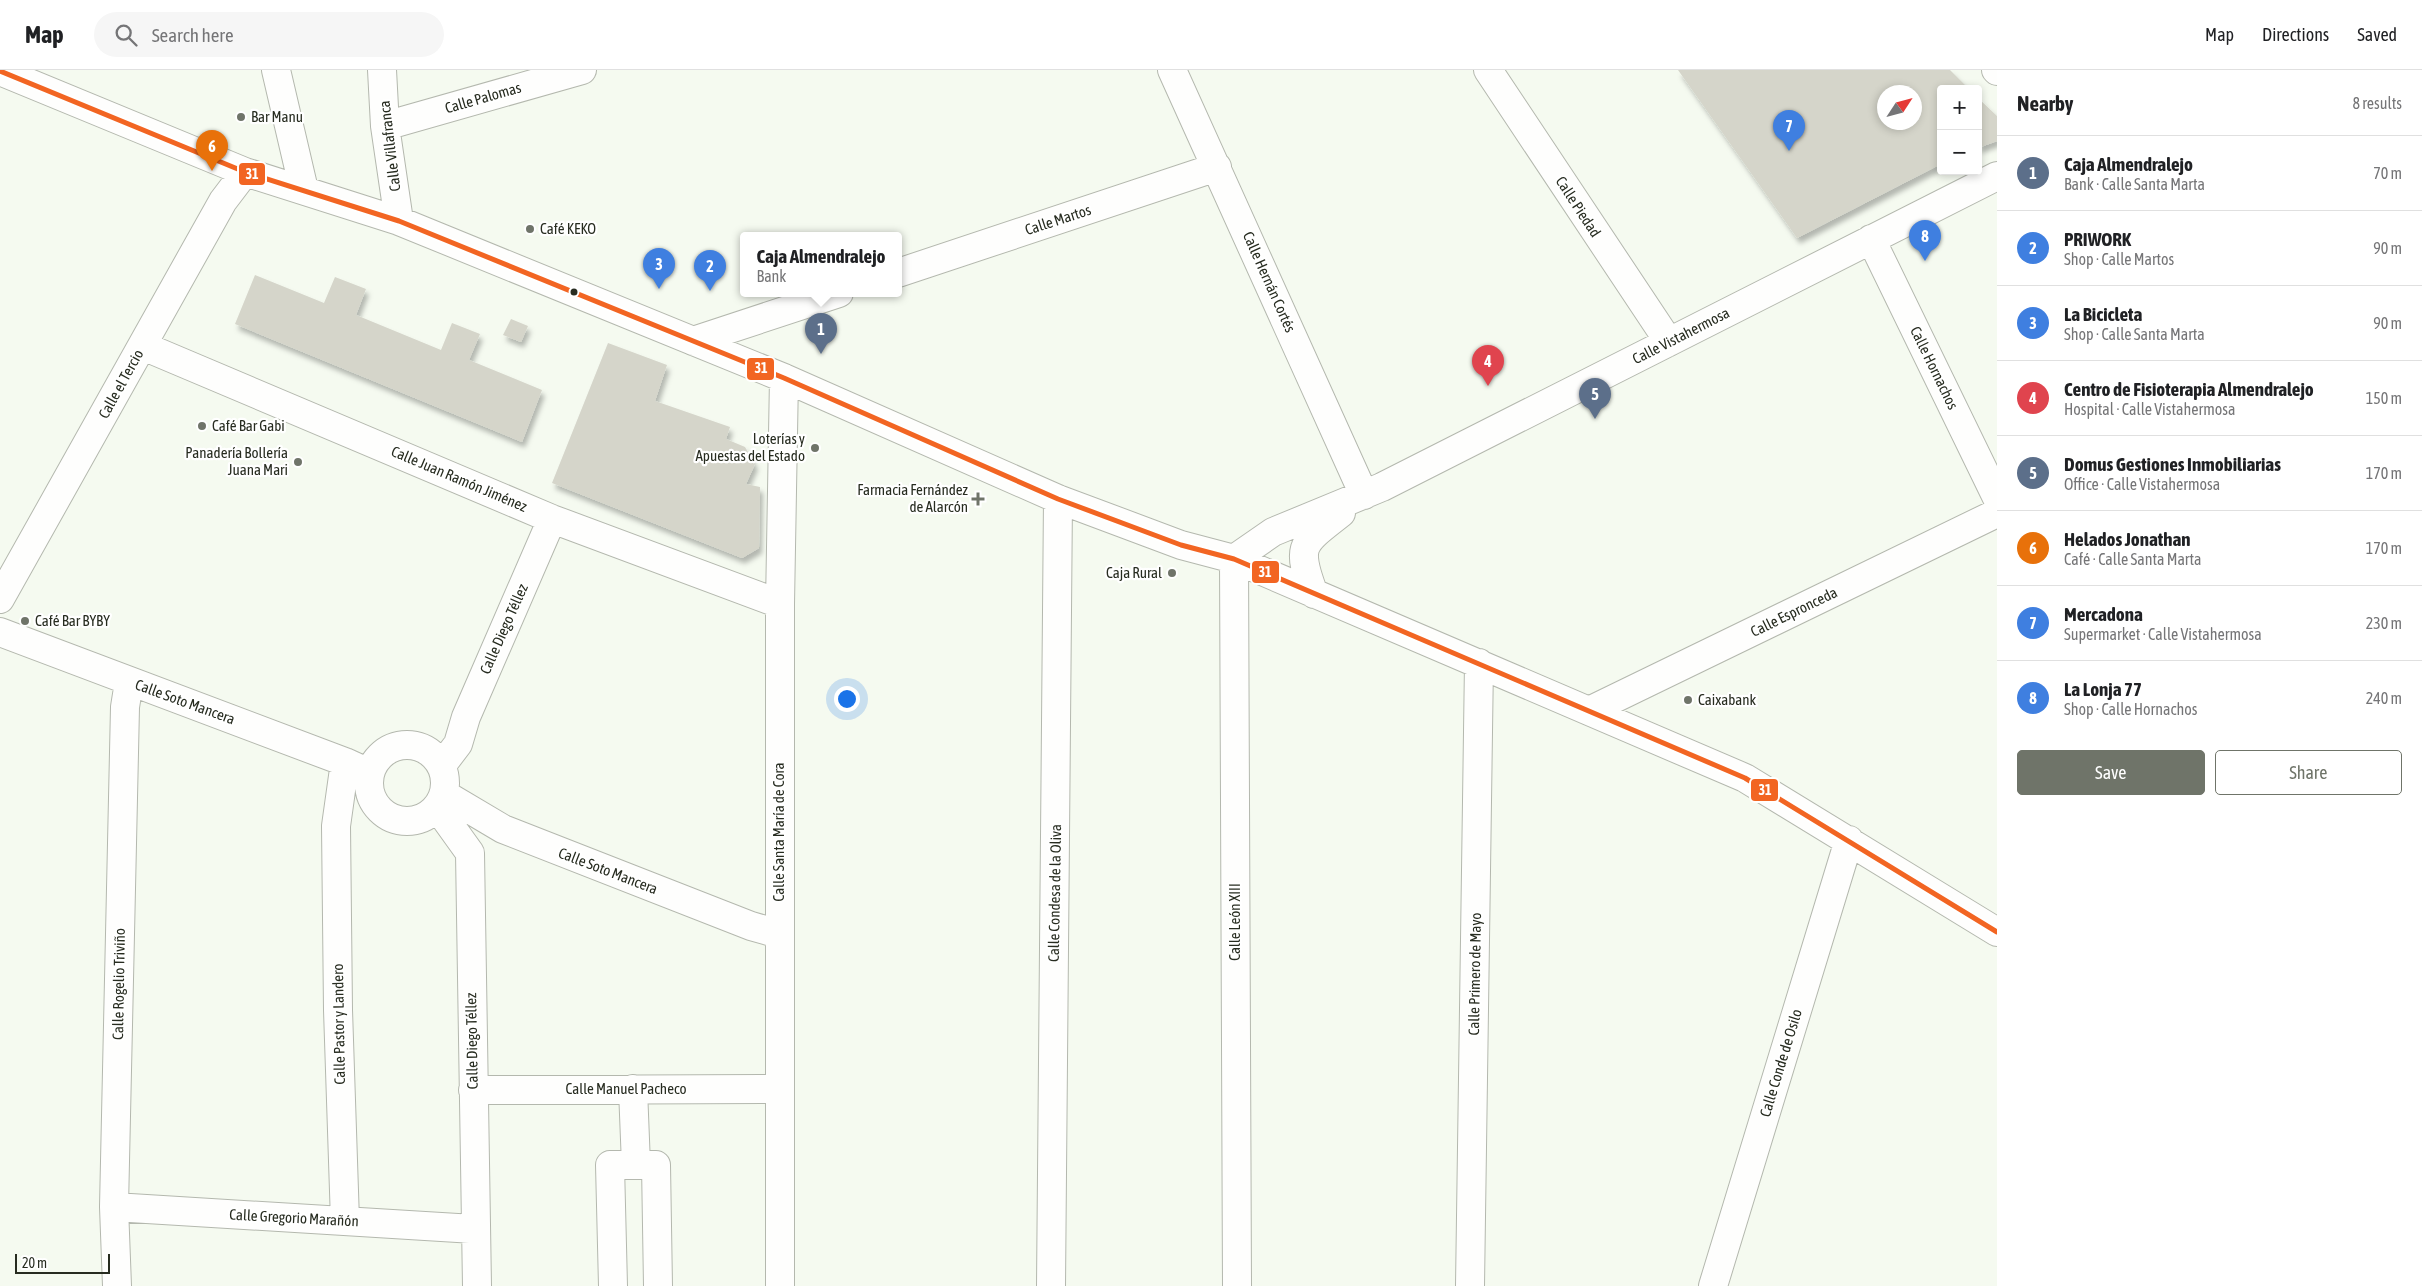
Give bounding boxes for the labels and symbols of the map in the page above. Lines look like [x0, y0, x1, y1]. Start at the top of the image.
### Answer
street label: Calle Palomas [443, 79, 523, 116]
north arrow [1877, 85, 1922, 130]
street label: Calle Villafranca [376, 100, 403, 192]
place label: Bar Manu [251, 108, 303, 125]
pin: 7 [1773, 110, 1805, 151]
marker: Bar Manu [235, 111, 247, 123]
pin: 6 [196, 130, 228, 171]
line badge: 31 [238, 162, 266, 186]
text: 31 [245, 166, 259, 182]
street label: Calle Piedad [1553, 173, 1604, 240]
street label: Calle Martos [1023, 201, 1093, 238]
place label: Café KEKO [540, 220, 596, 237]
pin: 8 [1909, 220, 1941, 261]
marker: Café KEKO [524, 223, 536, 235]
street label: Calle Hernán Cortés [1240, 229, 1299, 335]
pin: 3 [643, 248, 675, 289]
pin: 2 [694, 250, 726, 291]
unlabelled marker [569, 287, 579, 297]
street label: Calle Vistahermosa [1630, 304, 1732, 367]
pin: 1 [805, 313, 837, 354]
street label: Calle Hornachos [1907, 324, 1962, 412]
pin: 4 [1472, 345, 1504, 386]
street label: Calle el Tercio [95, 346, 146, 421]
line badge: 31 [746, 357, 775, 381]
text: 31 [754, 360, 768, 376]
pin: 5 [1579, 378, 1611, 419]
place label: Café Bar Gabi [212, 417, 285, 434]
marker: Café Bar Gabi [196, 420, 208, 432]
place label: Loterías y Apuestas del Estado [695, 430, 805, 464]
street label: Calle Juan Ramón Jiménez [389, 442, 530, 515]
marker: Loterías y Apuestas del Estado [809, 442, 821, 454]
place label: Panadería Bollería Juana Mari [185, 444, 288, 478]
marker: Panadería Bollería Juana Mari [292, 456, 304, 468]
place label: Farmacia Fernández de Alarcón [857, 481, 969, 515]
marker: Farmacia Fernández de Alarcón [972, 493, 984, 505]
line badge: 31 [1251, 560, 1280, 584]
place label: Caja Rural [1106, 564, 1162, 581]
text: 31 [1258, 564, 1272, 580]
marker: Caja Rural [1166, 567, 1178, 579]
street label: Calle Diego Téllez [476, 581, 531, 676]
street label: Calle Espronceda [1748, 583, 1840, 640]
place label: Café Bar BYBY [35, 612, 110, 629]
marker: Café Bar BYBY [19, 615, 31, 627]
street label: Calle Soto Mancera [133, 676, 237, 727]
your location [834, 686, 860, 712]
place label: Caixabank [1698, 691, 1757, 708]
marker: Caixabank [1682, 694, 1694, 706]
street label: Calle Santa María de Cora [770, 762, 787, 902]
line badge: 31 [1750, 778, 1779, 802]
text: 31 [1758, 782, 1772, 798]
street label: Calle Condesa de la Oliva [1045, 824, 1064, 962]
street label: Calle Soto Mancera [556, 844, 660, 897]
street label: Calle León XIII [1226, 883, 1243, 961]
street label: Calle Primero de Mayo [1465, 912, 1484, 1036]
street label: Calle Rogelio Triviño [109, 928, 128, 1040]
street label: Calle Pastor y Landero [329, 963, 348, 1085]
street label: Calle Diego Téllez [462, 992, 481, 1090]
street label: Calle Conde de Osilo [1756, 1007, 1805, 1119]
street label: Calle Manuel Pacheco [566, 1080, 686, 1097]
street label: Calle Gregorio Marañón [229, 1206, 359, 1229]
scale bar [15, 1251, 110, 1274]

